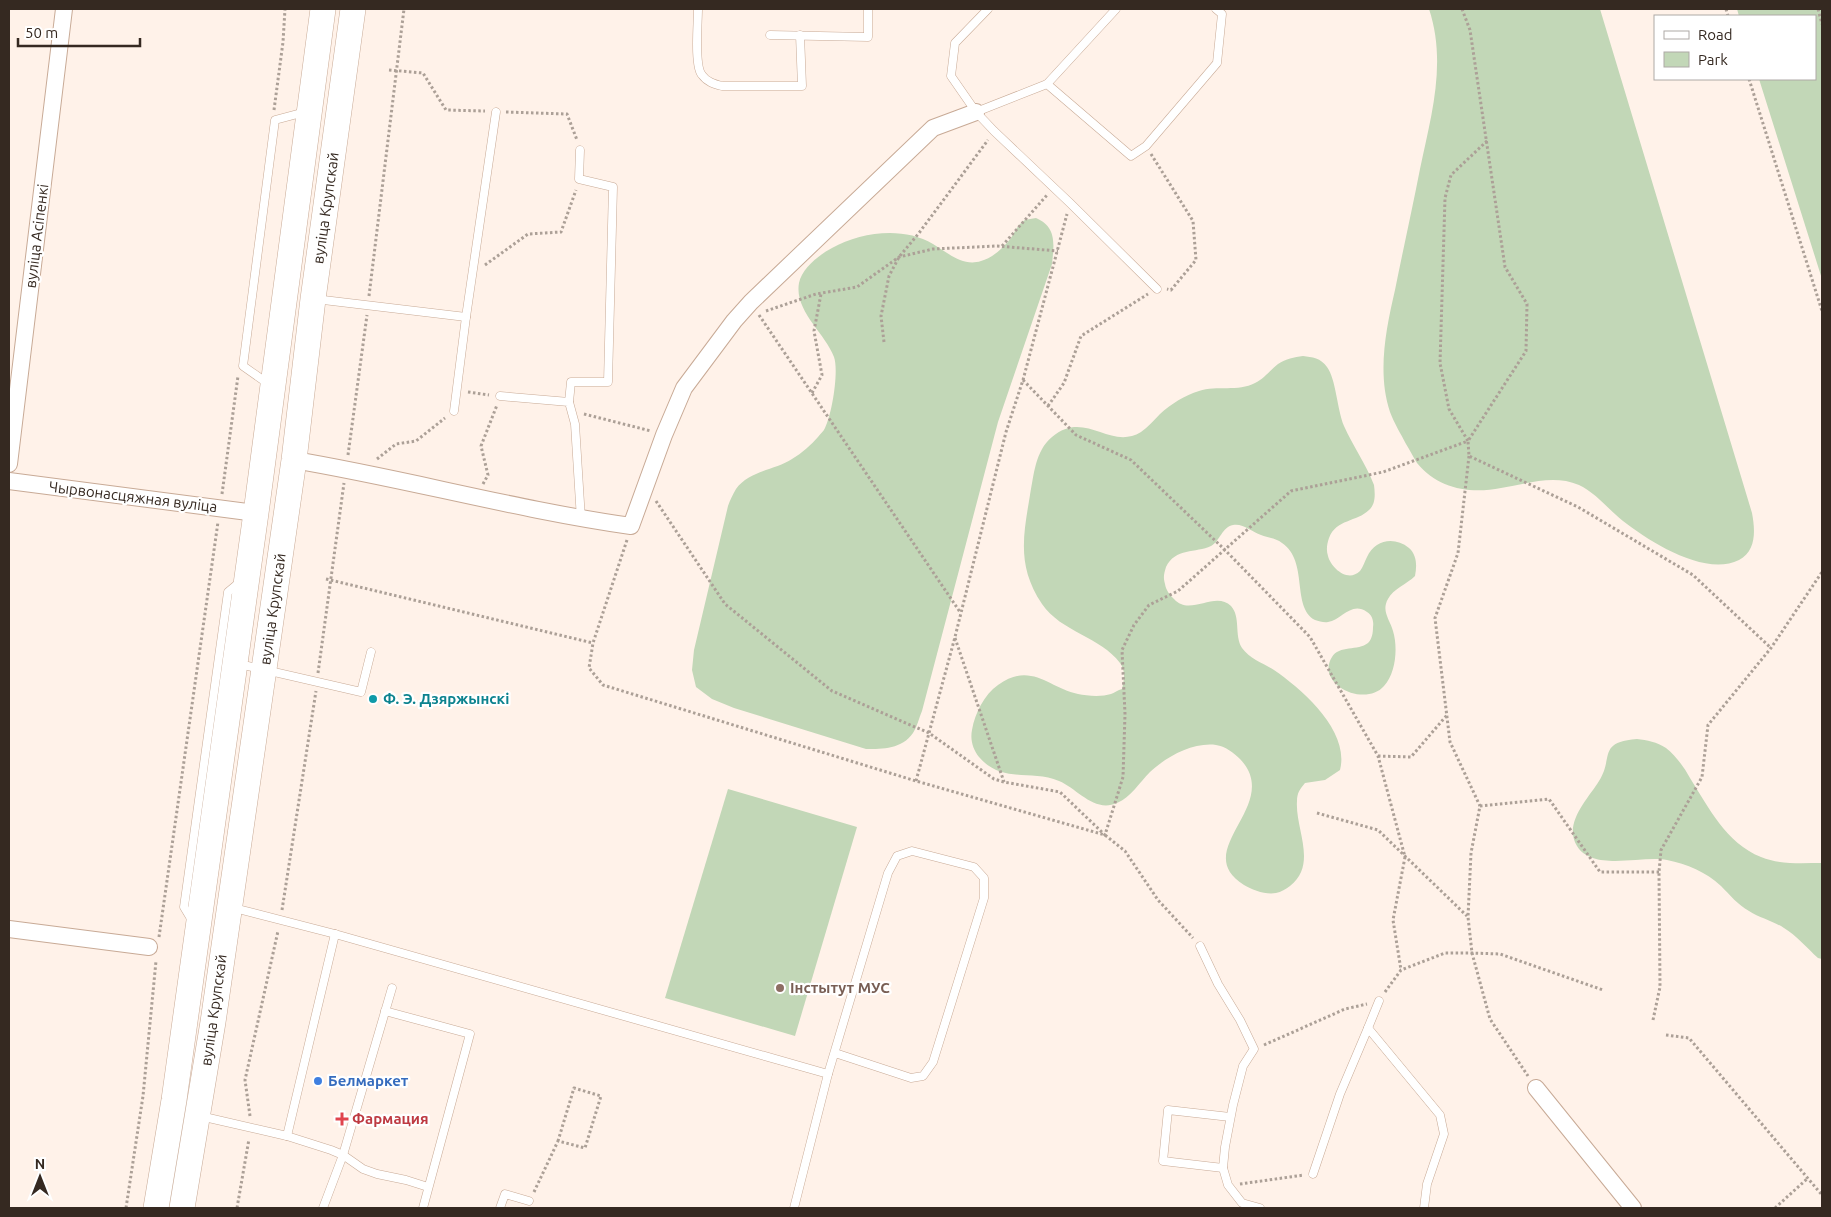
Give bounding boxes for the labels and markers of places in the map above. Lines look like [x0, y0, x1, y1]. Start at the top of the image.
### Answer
place label: Ф. Э. Дзяржынскі [383, 690, 509, 707]
marker: Ф. Э. Дзяржынскі [367, 693, 379, 705]
place label: Інстытут МУС [790, 979, 890, 996]
marker: Інстытут МУС [774, 982, 786, 994]
place label: Белмаркет [328, 1072, 409, 1089]
marker: Белмаркет [312, 1075, 324, 1087]
place label: Фармация [352, 1110, 429, 1127]
marker: Фармация [336, 1113, 348, 1125]

